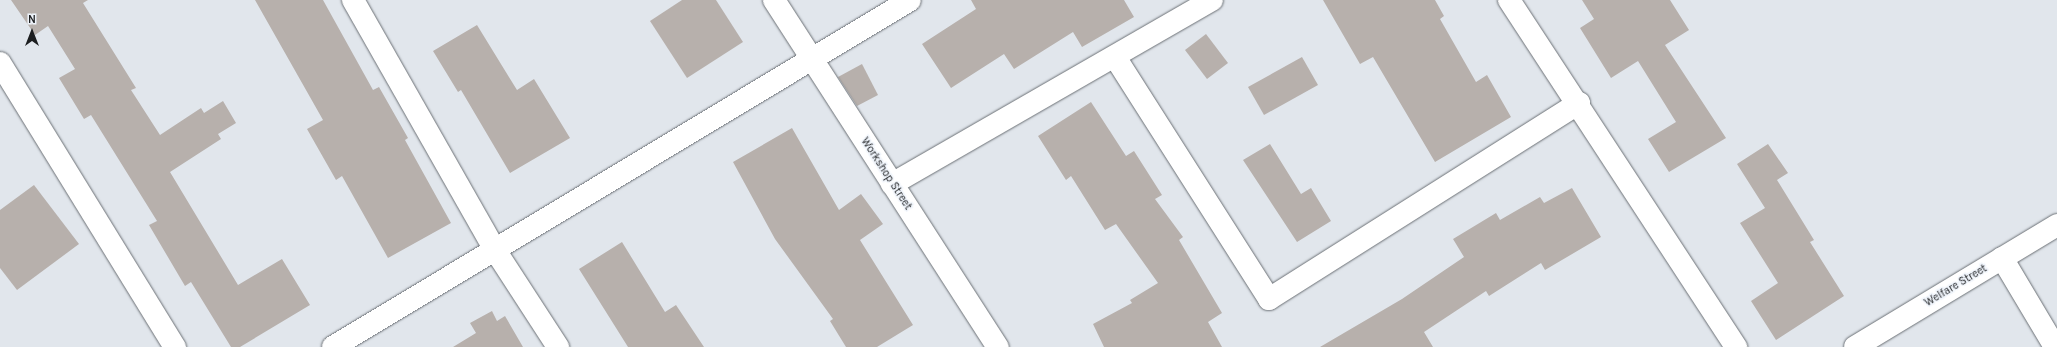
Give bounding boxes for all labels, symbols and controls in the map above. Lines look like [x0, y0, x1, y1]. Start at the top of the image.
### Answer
north arrow [12, 12, 52, 52]
text: N [28, 13, 36, 26]
street label: Workshop Street [858, 135, 914, 213]
street label: Welfare Street [1922, 262, 1990, 310]

